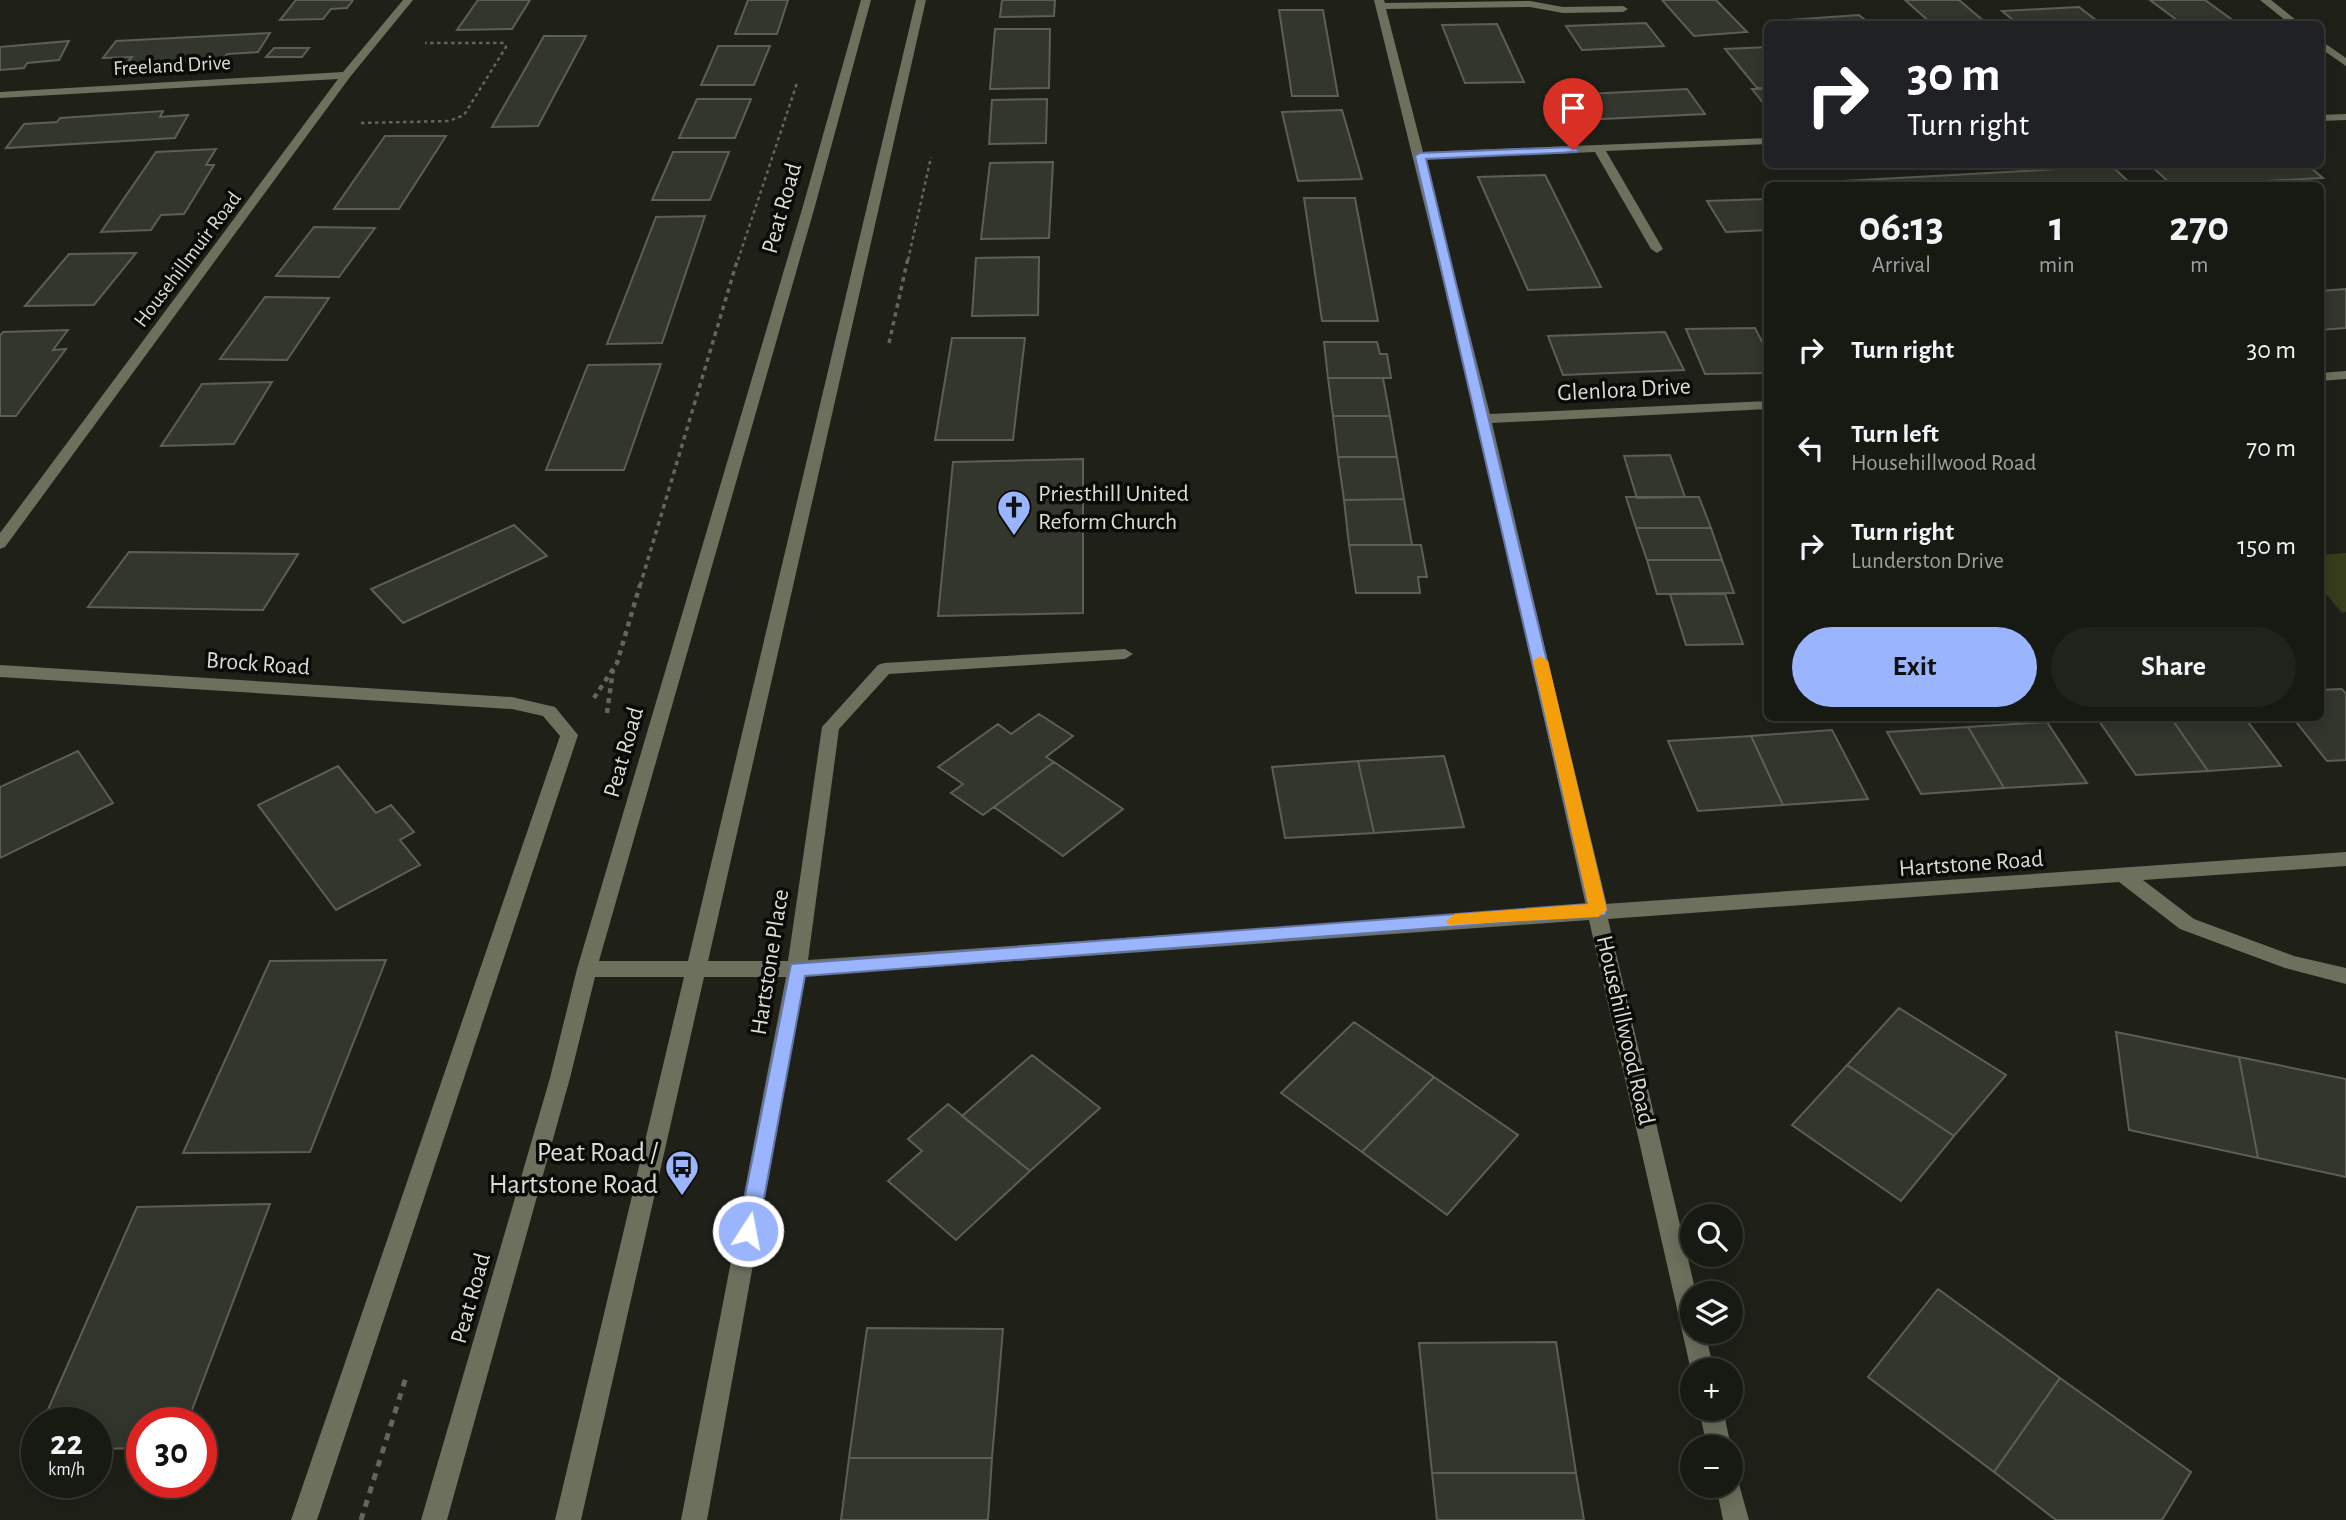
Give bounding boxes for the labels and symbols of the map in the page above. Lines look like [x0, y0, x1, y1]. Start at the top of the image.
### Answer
street label: Freeland Drive [113, 52, 231, 79]
pin [1543, 78, 1603, 150]
street label: Peat Road [758, 160, 806, 256]
street label: Househillmuir Road [130, 188, 245, 331]
street label: Glenlora Drive [1557, 375, 1691, 405]
place label: Priesthill United Reform Church [1038, 482, 1189, 534]
church icon: Priesthill United Reform Church [995, 488, 1033, 537]
street label: Brock Road [205, 648, 311, 680]
street label: Peat Road [600, 704, 648, 800]
street label: Hartstone Road [1898, 847, 2044, 881]
street label: Hartstone Place [747, 888, 793, 1037]
street label: Househillwood Road [1592, 933, 1658, 1127]
place label: Peat Road / Hartstone Road [489, 1139, 659, 1199]
bus stop icon: Peat Road / Hartstone Road [663, 1148, 701, 1197]
position arrow [711, 1194, 785, 1268]
street label: Peat Road [447, 1250, 495, 1346]
speed limit sign: 30 [126, 1407, 217, 1498]

